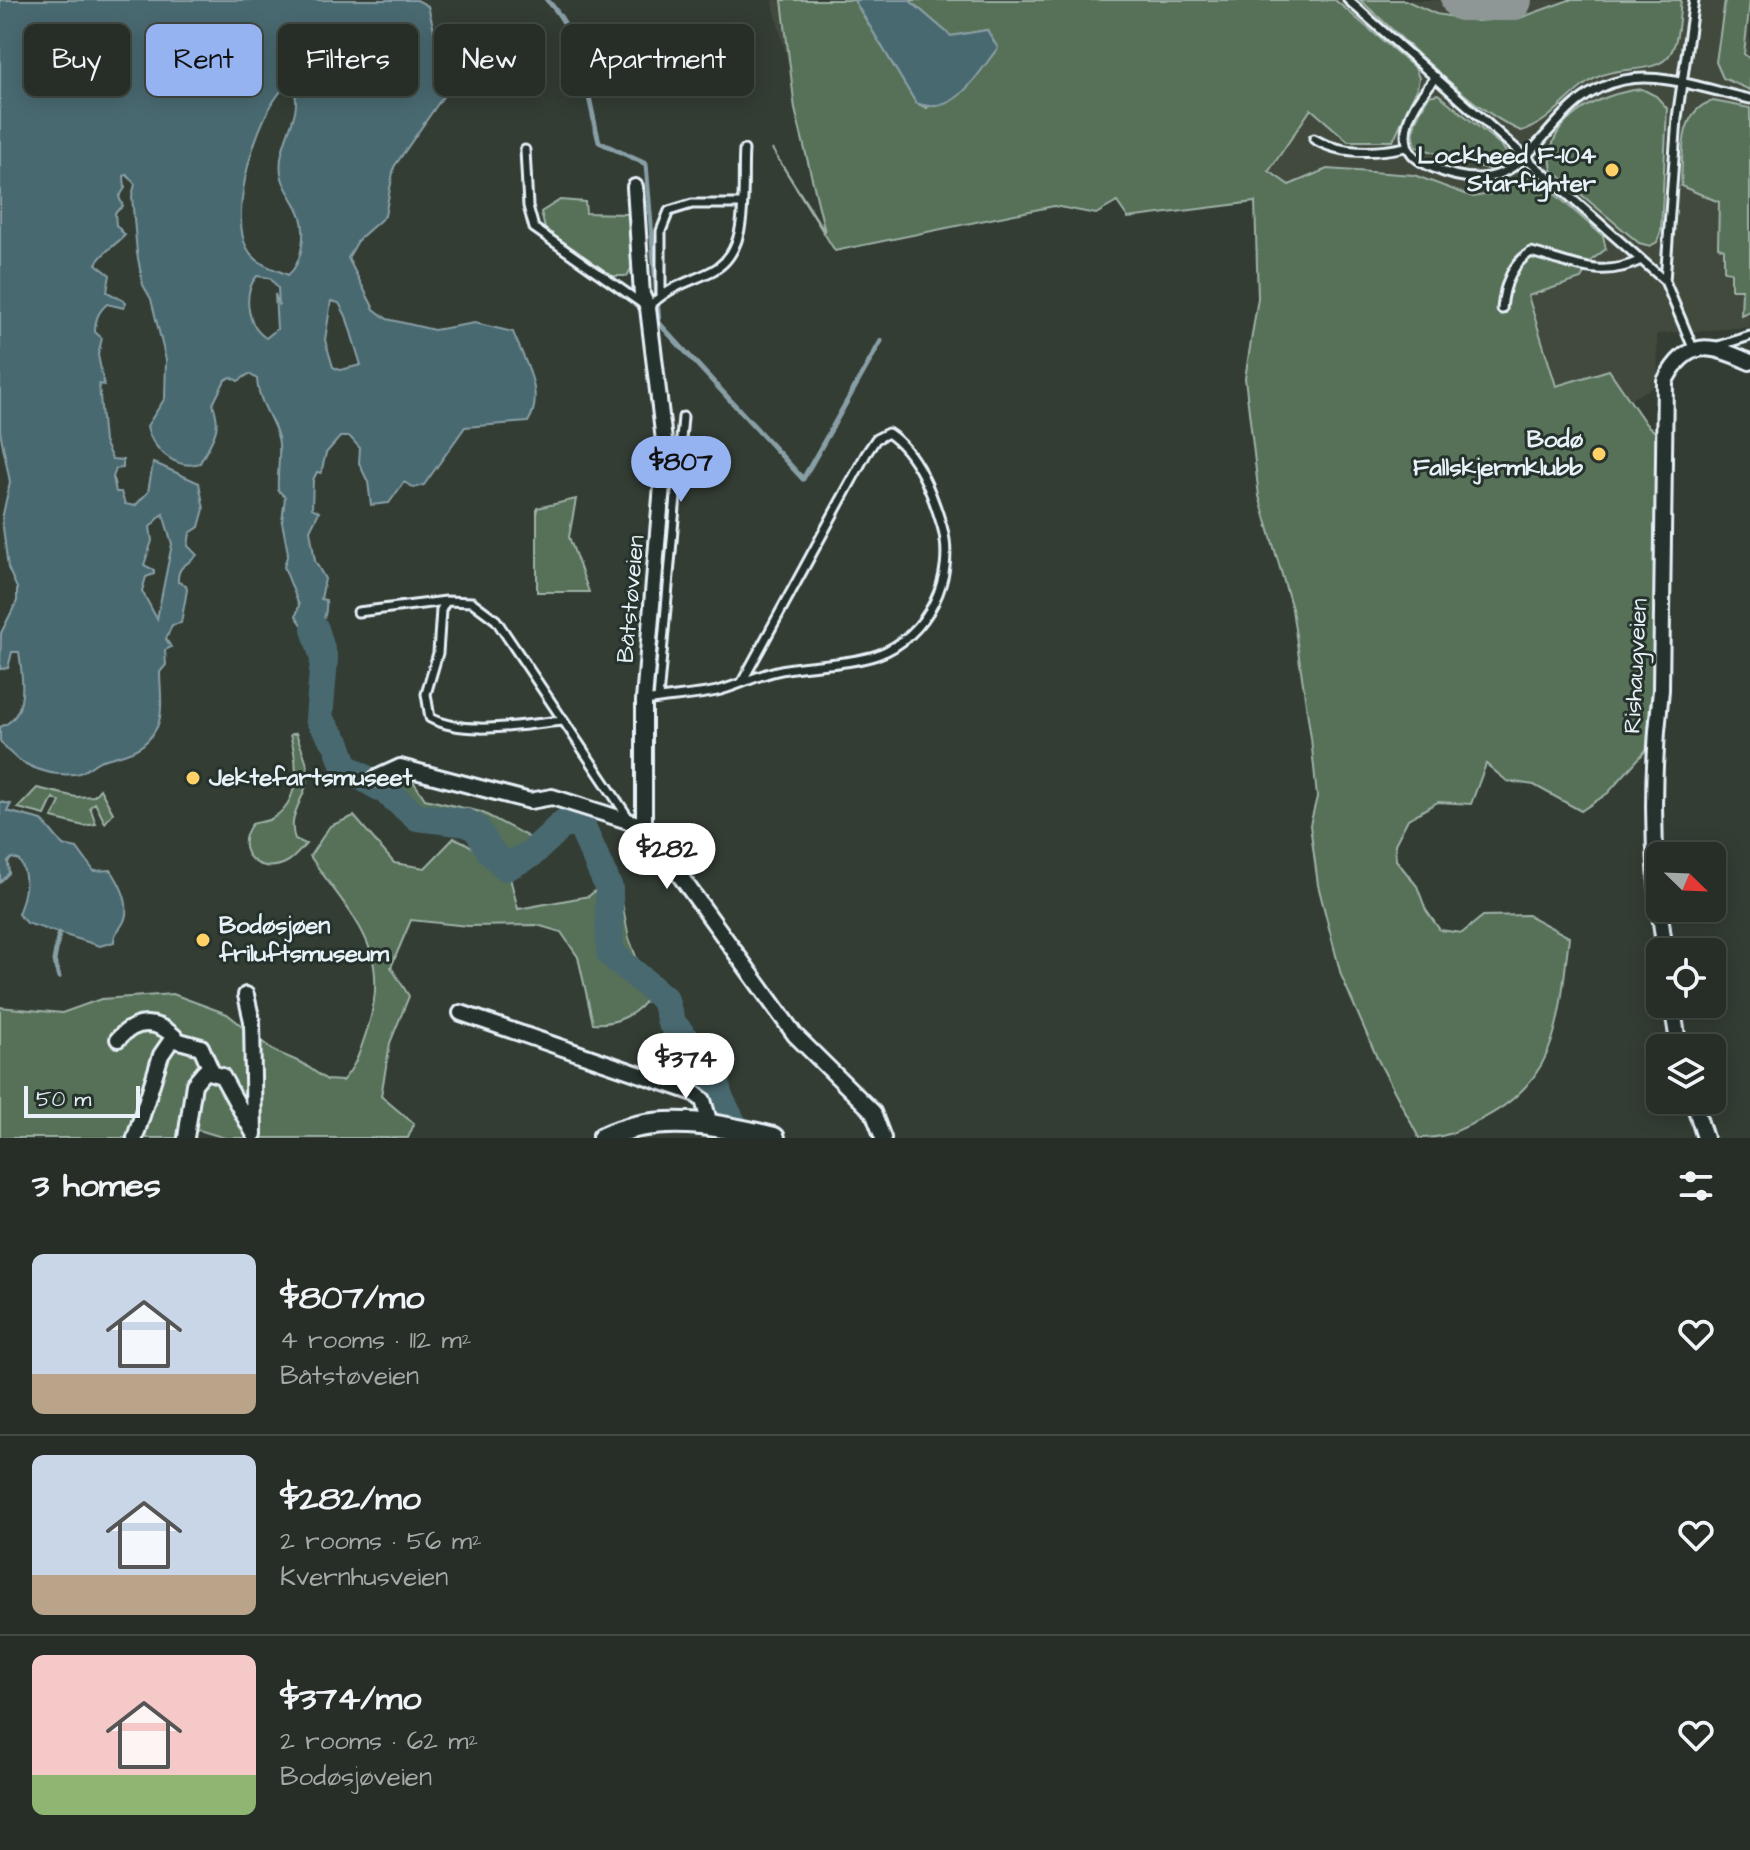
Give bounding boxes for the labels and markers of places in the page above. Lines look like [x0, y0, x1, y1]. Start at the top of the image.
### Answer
place label: Lockheed F-104 Starfighter [1418, 139, 1597, 202]
marker: Lockheed F-104 Starfighter [1603, 161, 1621, 179]
place label: Bodø Fallskjermklubb [1413, 423, 1584, 485]
pin: $807 [634, 436, 728, 504]
marker: Bodø Fallskjermklubb [1590, 445, 1608, 463]
place label: Jektefartsmuseet [208, 761, 412, 795]
marker: Jektefartsmuseet [184, 769, 202, 787]
pin: $282 [620, 823, 714, 891]
place label: Bodøsjøen friluftsmuseum [218, 909, 389, 971]
marker: Bodøsjøen friluftsmuseum [194, 931, 212, 949]
pin: $374 [639, 1033, 733, 1101]

